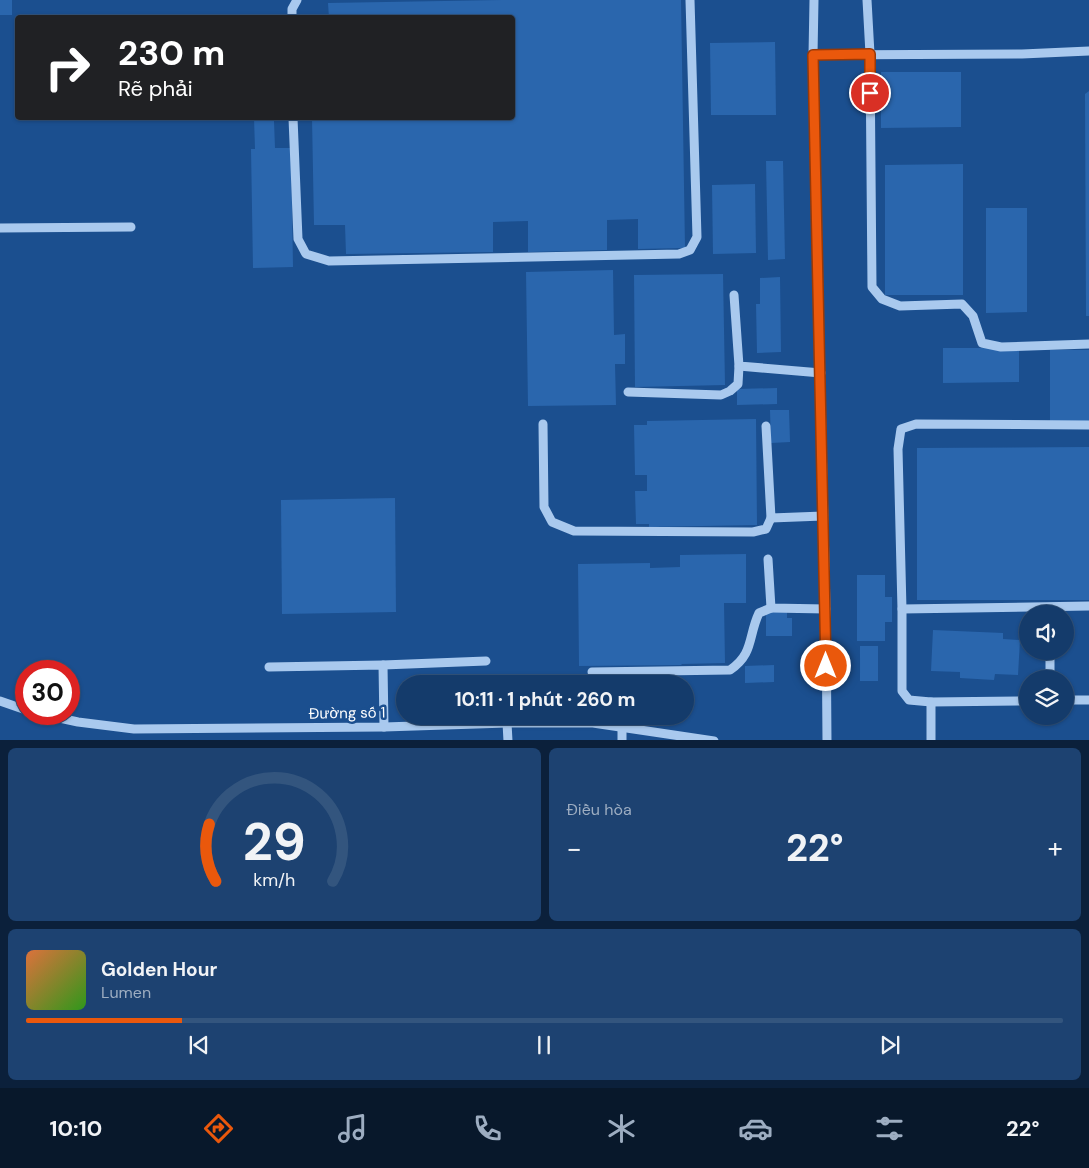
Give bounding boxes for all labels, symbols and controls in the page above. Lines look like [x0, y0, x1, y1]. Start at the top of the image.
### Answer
text: 230 m [118, 30, 225, 76]
icon: right [35, 35, 100, 100]
pin [849, 72, 891, 114]
text: Rẽ phải [118, 74, 193, 103]
icon: arrive [856, 79, 884, 107]
map controls [1019, 605, 1074, 725]
button: sound [1019, 605, 1074, 660]
position arrow [799, 639, 851, 691]
speed limit sign: 30 [15, 660, 80, 725]
button: layers [1019, 670, 1074, 725]
text: 10:11 · 1 phút · 260 m [455, 687, 635, 712]
street label: Đường số 1 [309, 702, 385, 724]
text: Điều hòa [567, 799, 632, 820]
text: 29 [243, 808, 306, 876]
text: 22° [786, 823, 844, 873]
text: − [567, 830, 582, 867]
text: + [1048, 830, 1063, 867]
text: km/h [253, 868, 295, 892]
text: Golden Hour [101, 957, 217, 982]
text: Lumen [101, 982, 151, 1003]
icon: previous [185, 1031, 213, 1059]
icon: pause [530, 1031, 558, 1059]
icon: next [876, 1031, 904, 1059]
icon: directions [201, 1111, 236, 1146]
icon: music [335, 1111, 370, 1146]
icon: phone [470, 1111, 505, 1146]
icon: climate [604, 1111, 639, 1146]
icon: car [738, 1111, 773, 1146]
icon: filters [872, 1111, 907, 1146]
text: 10:10 [50, 1114, 102, 1143]
text: 22° [1006, 1114, 1039, 1143]

